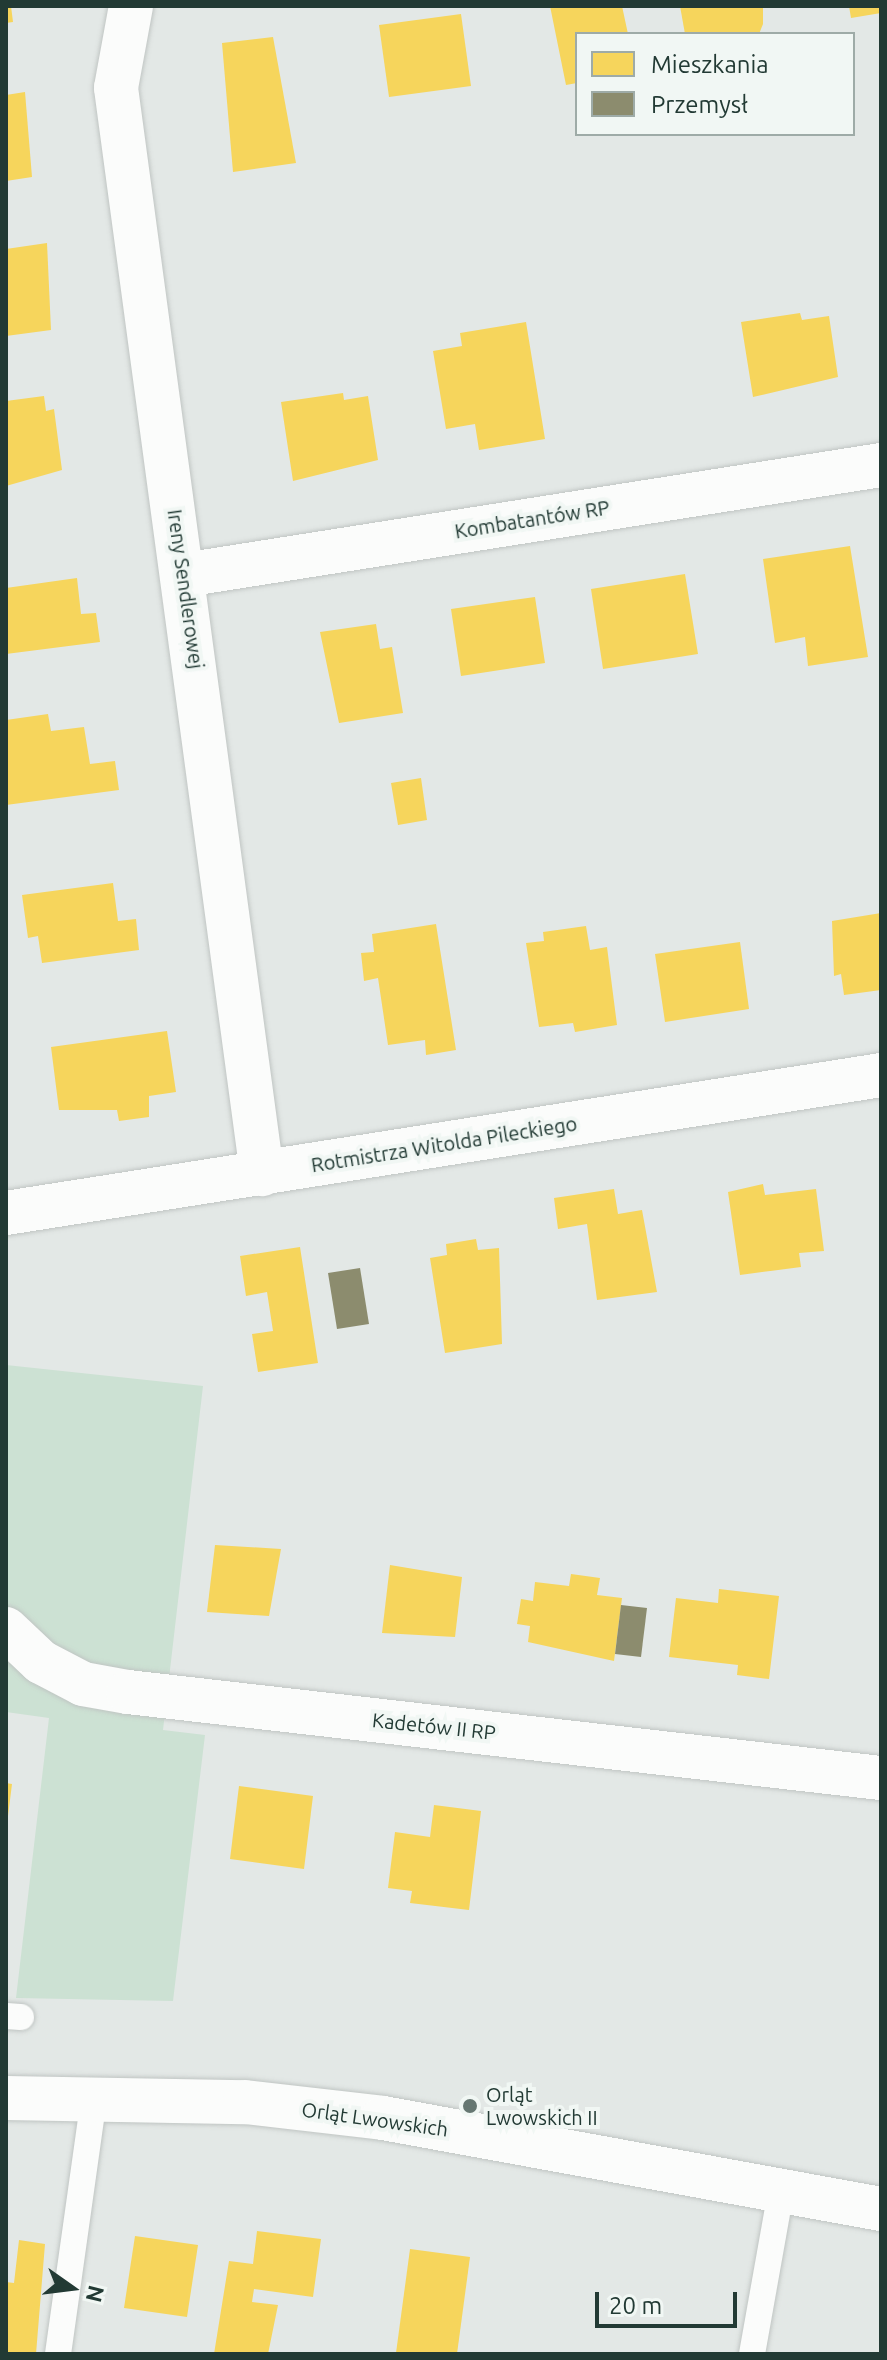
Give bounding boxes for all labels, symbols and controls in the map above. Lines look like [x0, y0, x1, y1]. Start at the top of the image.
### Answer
legend [575, 32, 855, 136]
text: Mieszkania [651, 51, 769, 78]
text: Przemysł [651, 91, 748, 118]
street label: Kombatantów RP [453, 495, 611, 543]
street label: Ireny Sendlerowej [163, 508, 209, 670]
street label: Rotmistrza Witolda Pileckiego [309, 1111, 579, 1177]
street label: Kadetów II RP [371, 1708, 497, 1744]
place label: Orląt Lwowskich II [486, 2082, 598, 2129]
street label: Orląt Lwowskich [300, 2097, 450, 2141]
marker: Orląt Lwowskich II [461, 2097, 479, 2115]
north arrow [32, 2248, 112, 2328]
scale bar [599, 2276, 741, 2326]
text: N [82, 2283, 110, 2305]
text: 20 m [609, 2292, 662, 2319]

